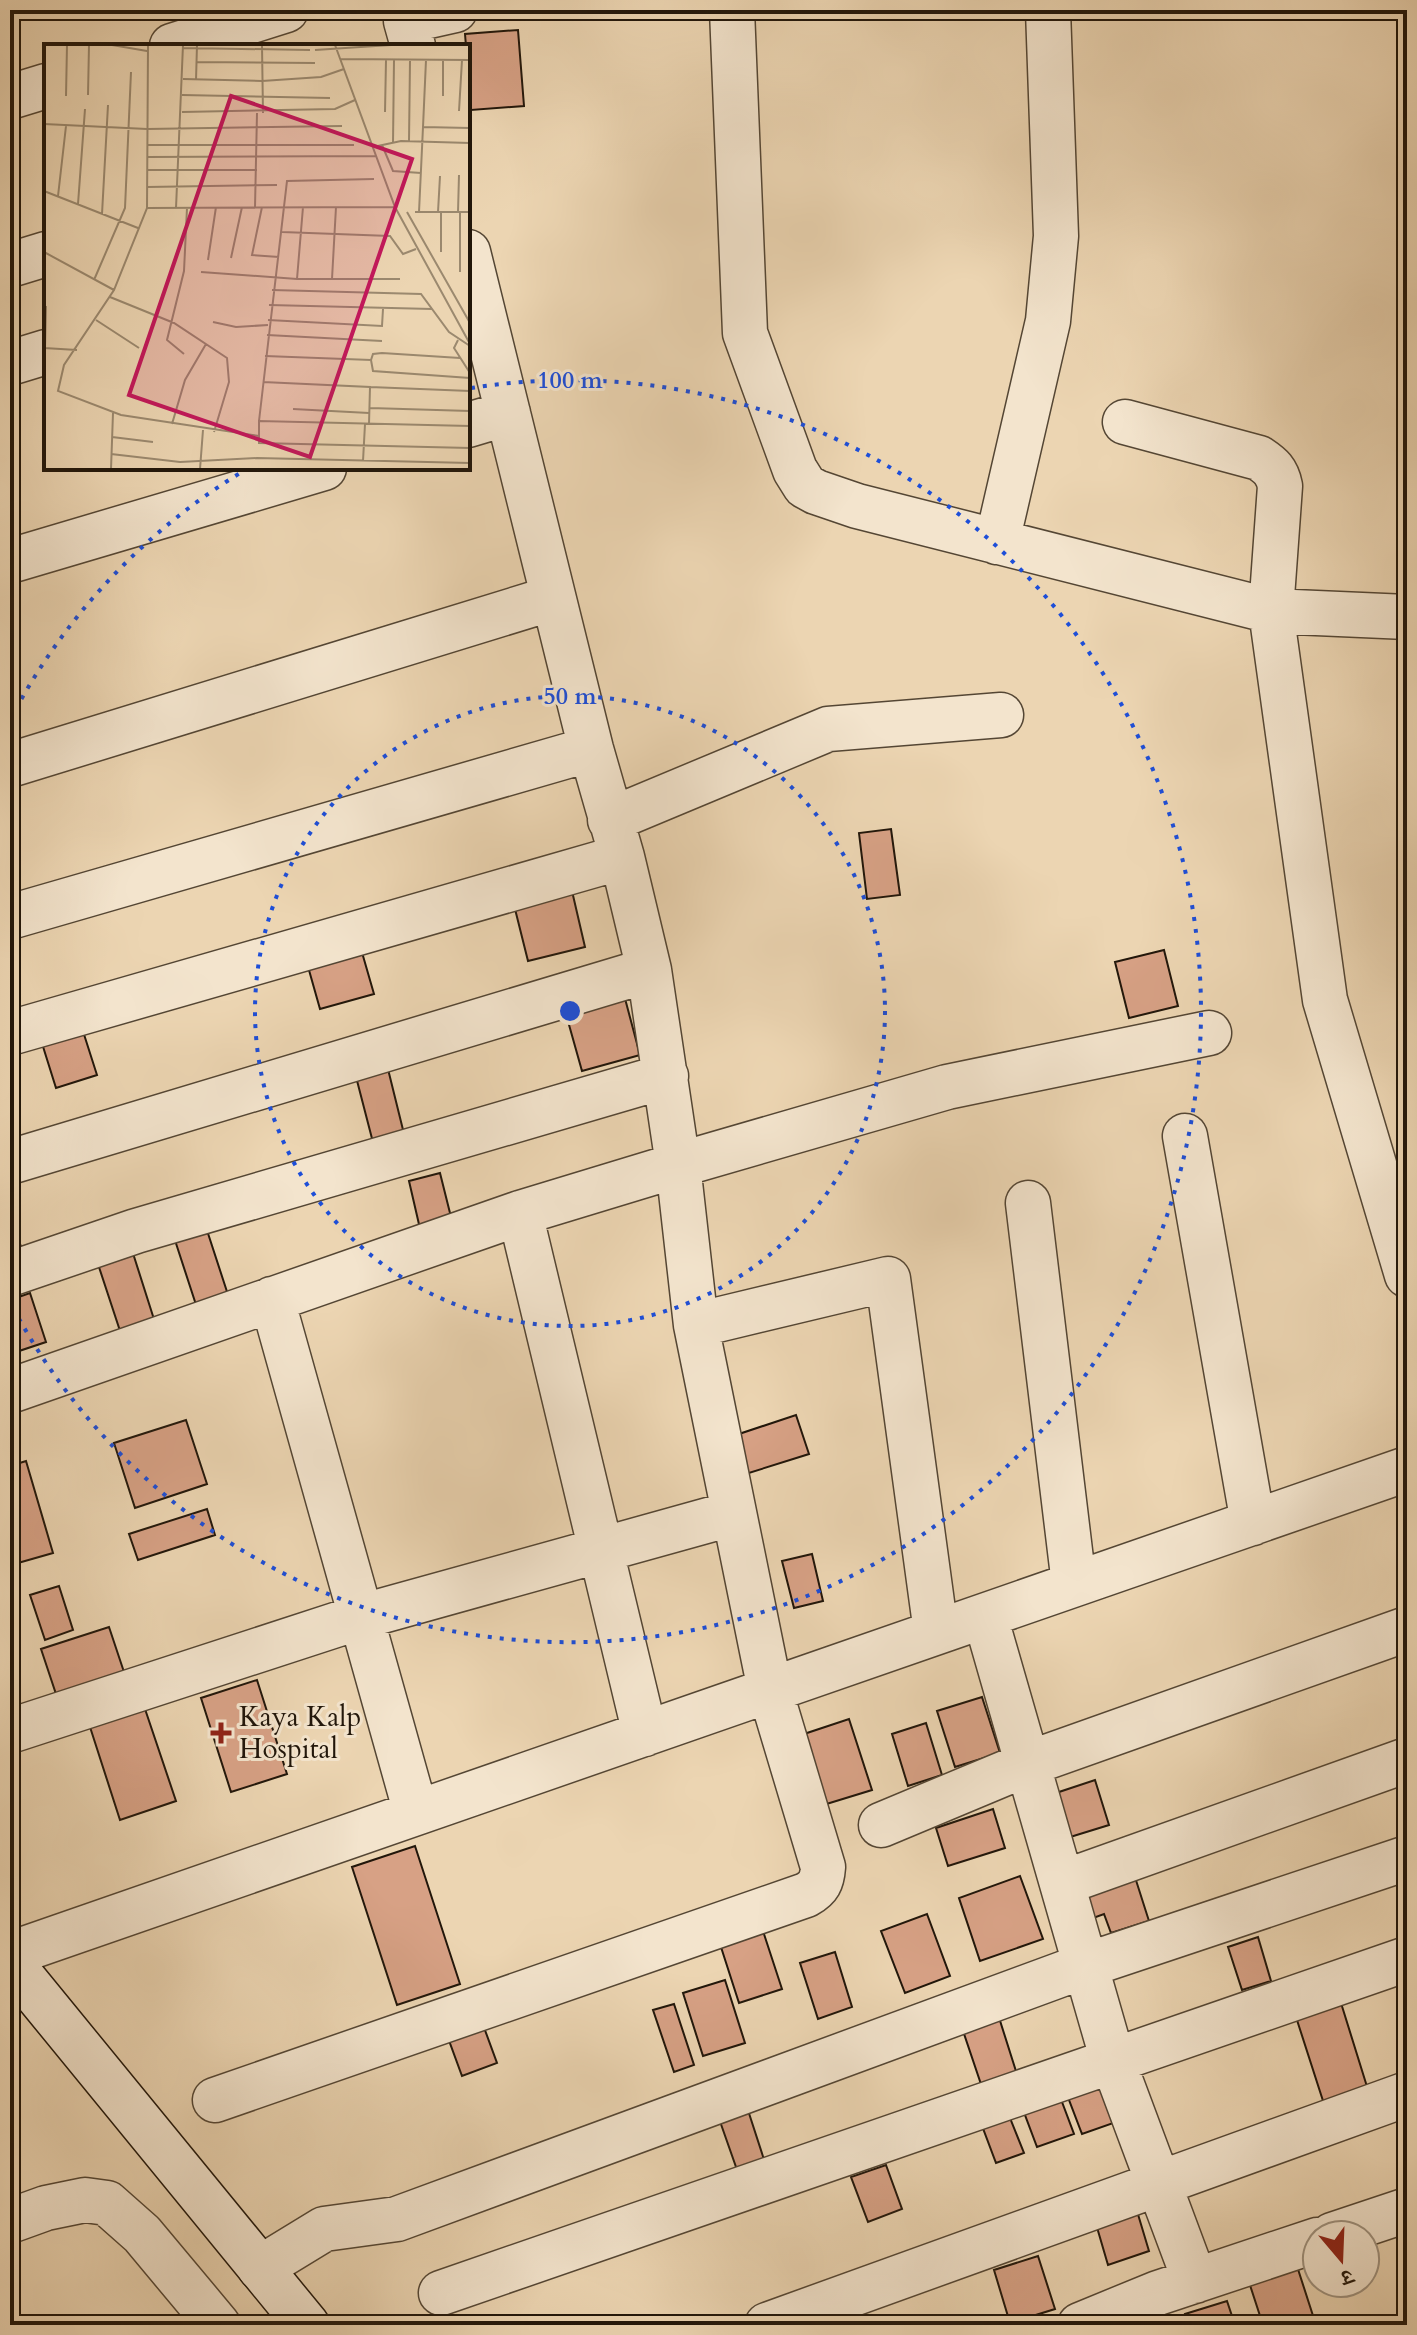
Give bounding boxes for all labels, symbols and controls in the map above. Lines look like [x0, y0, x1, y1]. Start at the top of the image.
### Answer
inset map [44, 44, 470, 470]
text: 100 m [537, 364, 604, 397]
text: 50 m [543, 680, 597, 713]
centre of rings [556, 997, 584, 1025]
place label: Kaya Kalp Hospital [239, 1698, 361, 1768]
marker: Kaya Kalp Hospital [210, 1722, 232, 1744]
north arrow [1301, 2219, 1381, 2299]
text: उ [1335, 2260, 1359, 2294]

